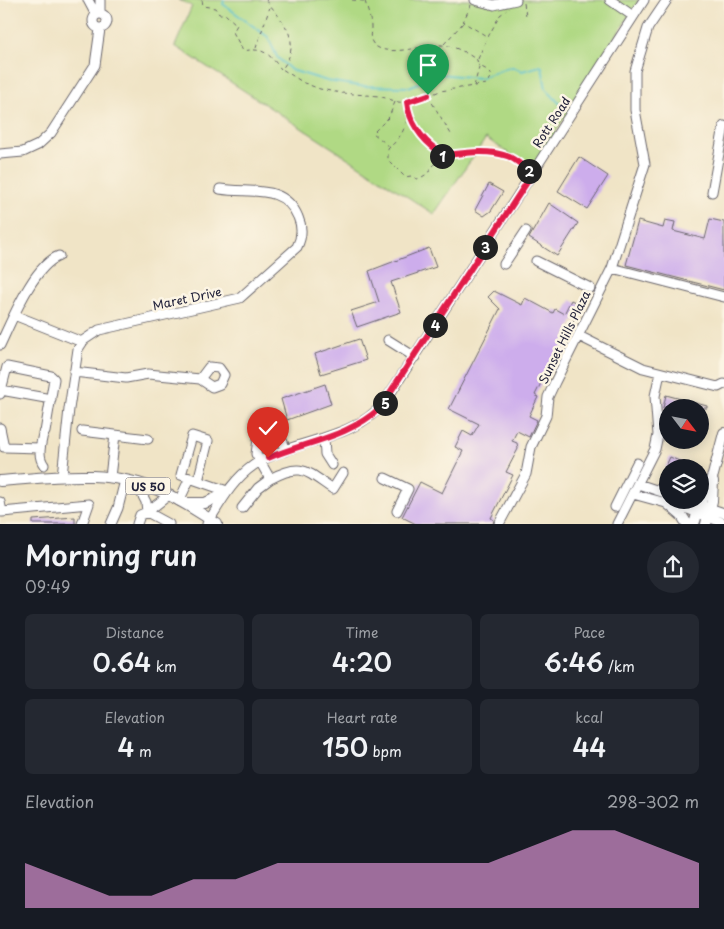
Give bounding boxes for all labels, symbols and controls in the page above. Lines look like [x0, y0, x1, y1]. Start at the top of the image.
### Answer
pin [407, 44, 449, 95]
icon: arrive [414, 51, 442, 79]
street label: Rott Road [528, 93, 574, 151]
pin: 1 [430, 144, 454, 168]
text: 1 [439, 146, 446, 167]
pin: 2 [516, 158, 542, 184]
text: 2 [525, 161, 534, 182]
pin: 3 [472, 234, 498, 260]
text: 3 [481, 237, 490, 258]
street label: Maret Drive [151, 282, 223, 314]
street label: Sunset Hills Plaza [534, 287, 595, 387]
pin: 4 [422, 312, 448, 338]
text: 4 [431, 315, 440, 336]
pin: 5 [372, 390, 398, 416]
text: 5 [381, 393, 390, 414]
north arrow [659, 399, 709, 449]
map controls [659, 399, 709, 509]
pin [247, 407, 289, 458]
icon: check [254, 414, 282, 442]
button: layers [659, 459, 709, 509]
road number: US 50 [126, 478, 170, 494]
text: Morning run [25, 533, 197, 576]
button: share [647, 541, 699, 593]
text: 09:49 [25, 574, 70, 598]
text: Distance [105, 622, 164, 643]
text: Time [345, 622, 379, 643]
text: Pace [574, 622, 605, 643]
text: 0.64 [93, 643, 151, 681]
text: 4:20 [332, 643, 392, 681]
text: 6:46 [544, 643, 603, 681]
text: km [151, 656, 177, 677]
text: /km [603, 656, 635, 677]
text: Elevation [104, 707, 165, 728]
text: Heart rate [327, 707, 397, 728]
text: kcal [575, 707, 603, 728]
text: 4 [118, 728, 134, 766]
text: 150 [322, 728, 368, 766]
text: 44 [572, 728, 606, 766]
text: m [134, 741, 152, 762]
text: bpm [368, 741, 402, 762]
text: Elevation [25, 789, 94, 813]
text: 298–302 m [607, 789, 699, 813]

